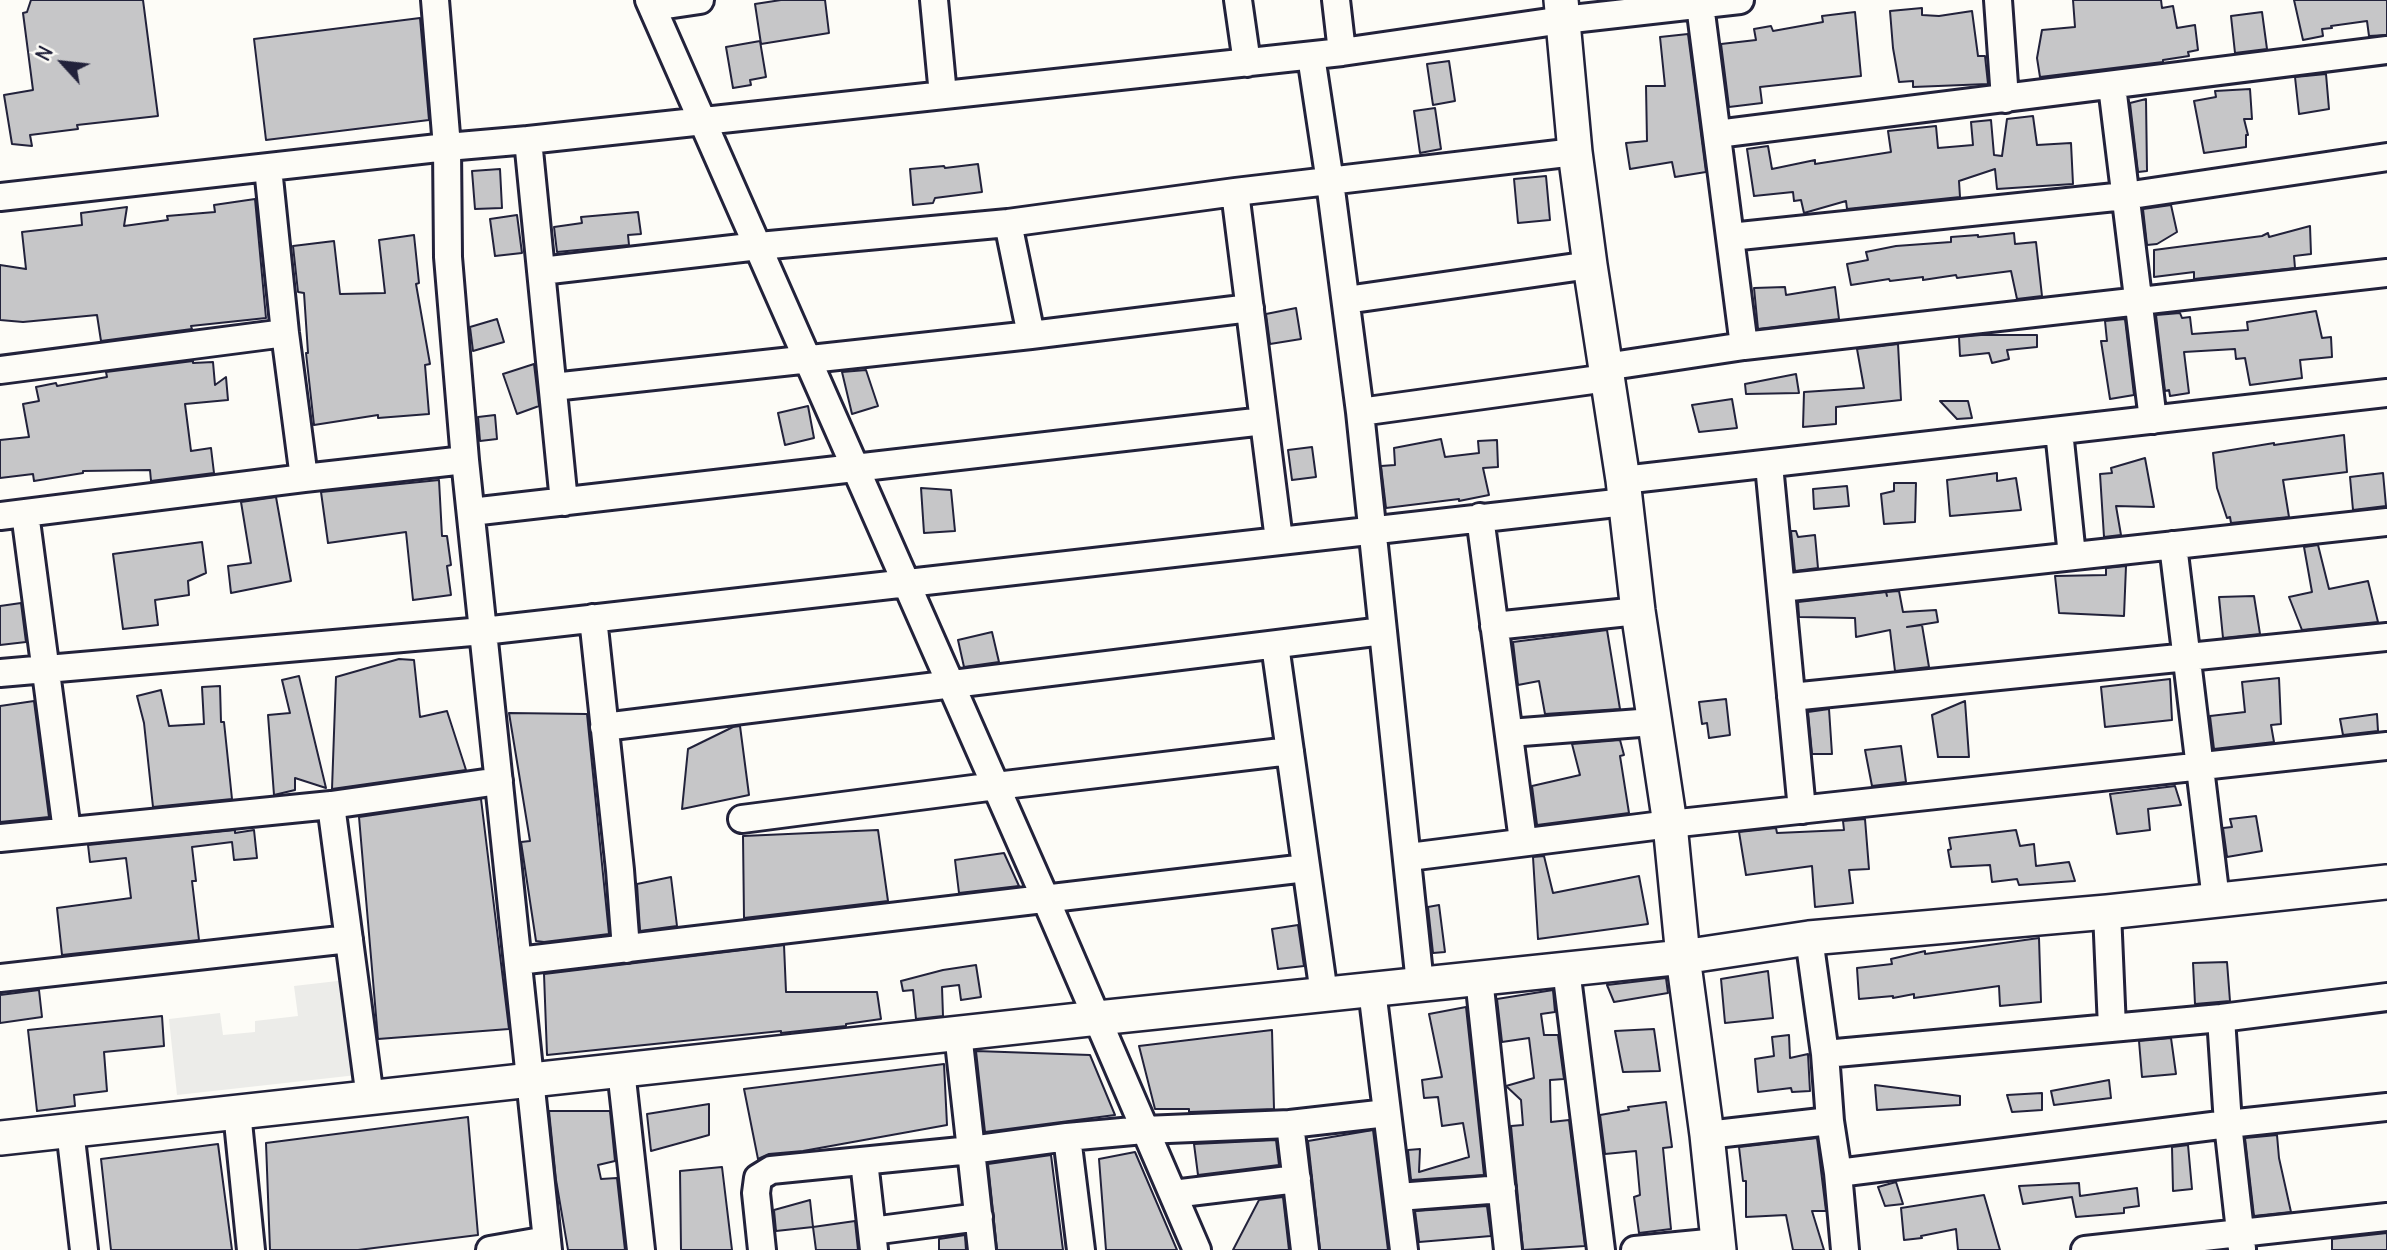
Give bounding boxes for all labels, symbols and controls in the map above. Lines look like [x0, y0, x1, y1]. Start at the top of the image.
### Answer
north arrow [28, 28, 98, 98]
text: N [31, 42, 58, 65]

